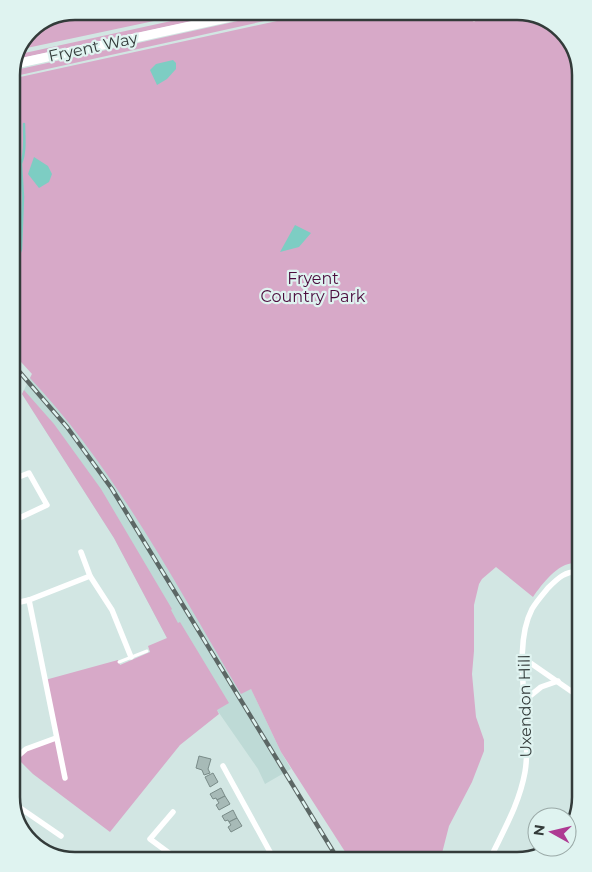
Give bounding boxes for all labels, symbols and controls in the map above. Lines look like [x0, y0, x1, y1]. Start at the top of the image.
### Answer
street label: Fryent Way [47, 28, 140, 66]
park label: Fryent Country Park [261, 269, 366, 306]
street label: Uxendon Hill [515, 654, 535, 758]
north arrow [527, 807, 577, 857]
text: N [529, 823, 549, 837]

